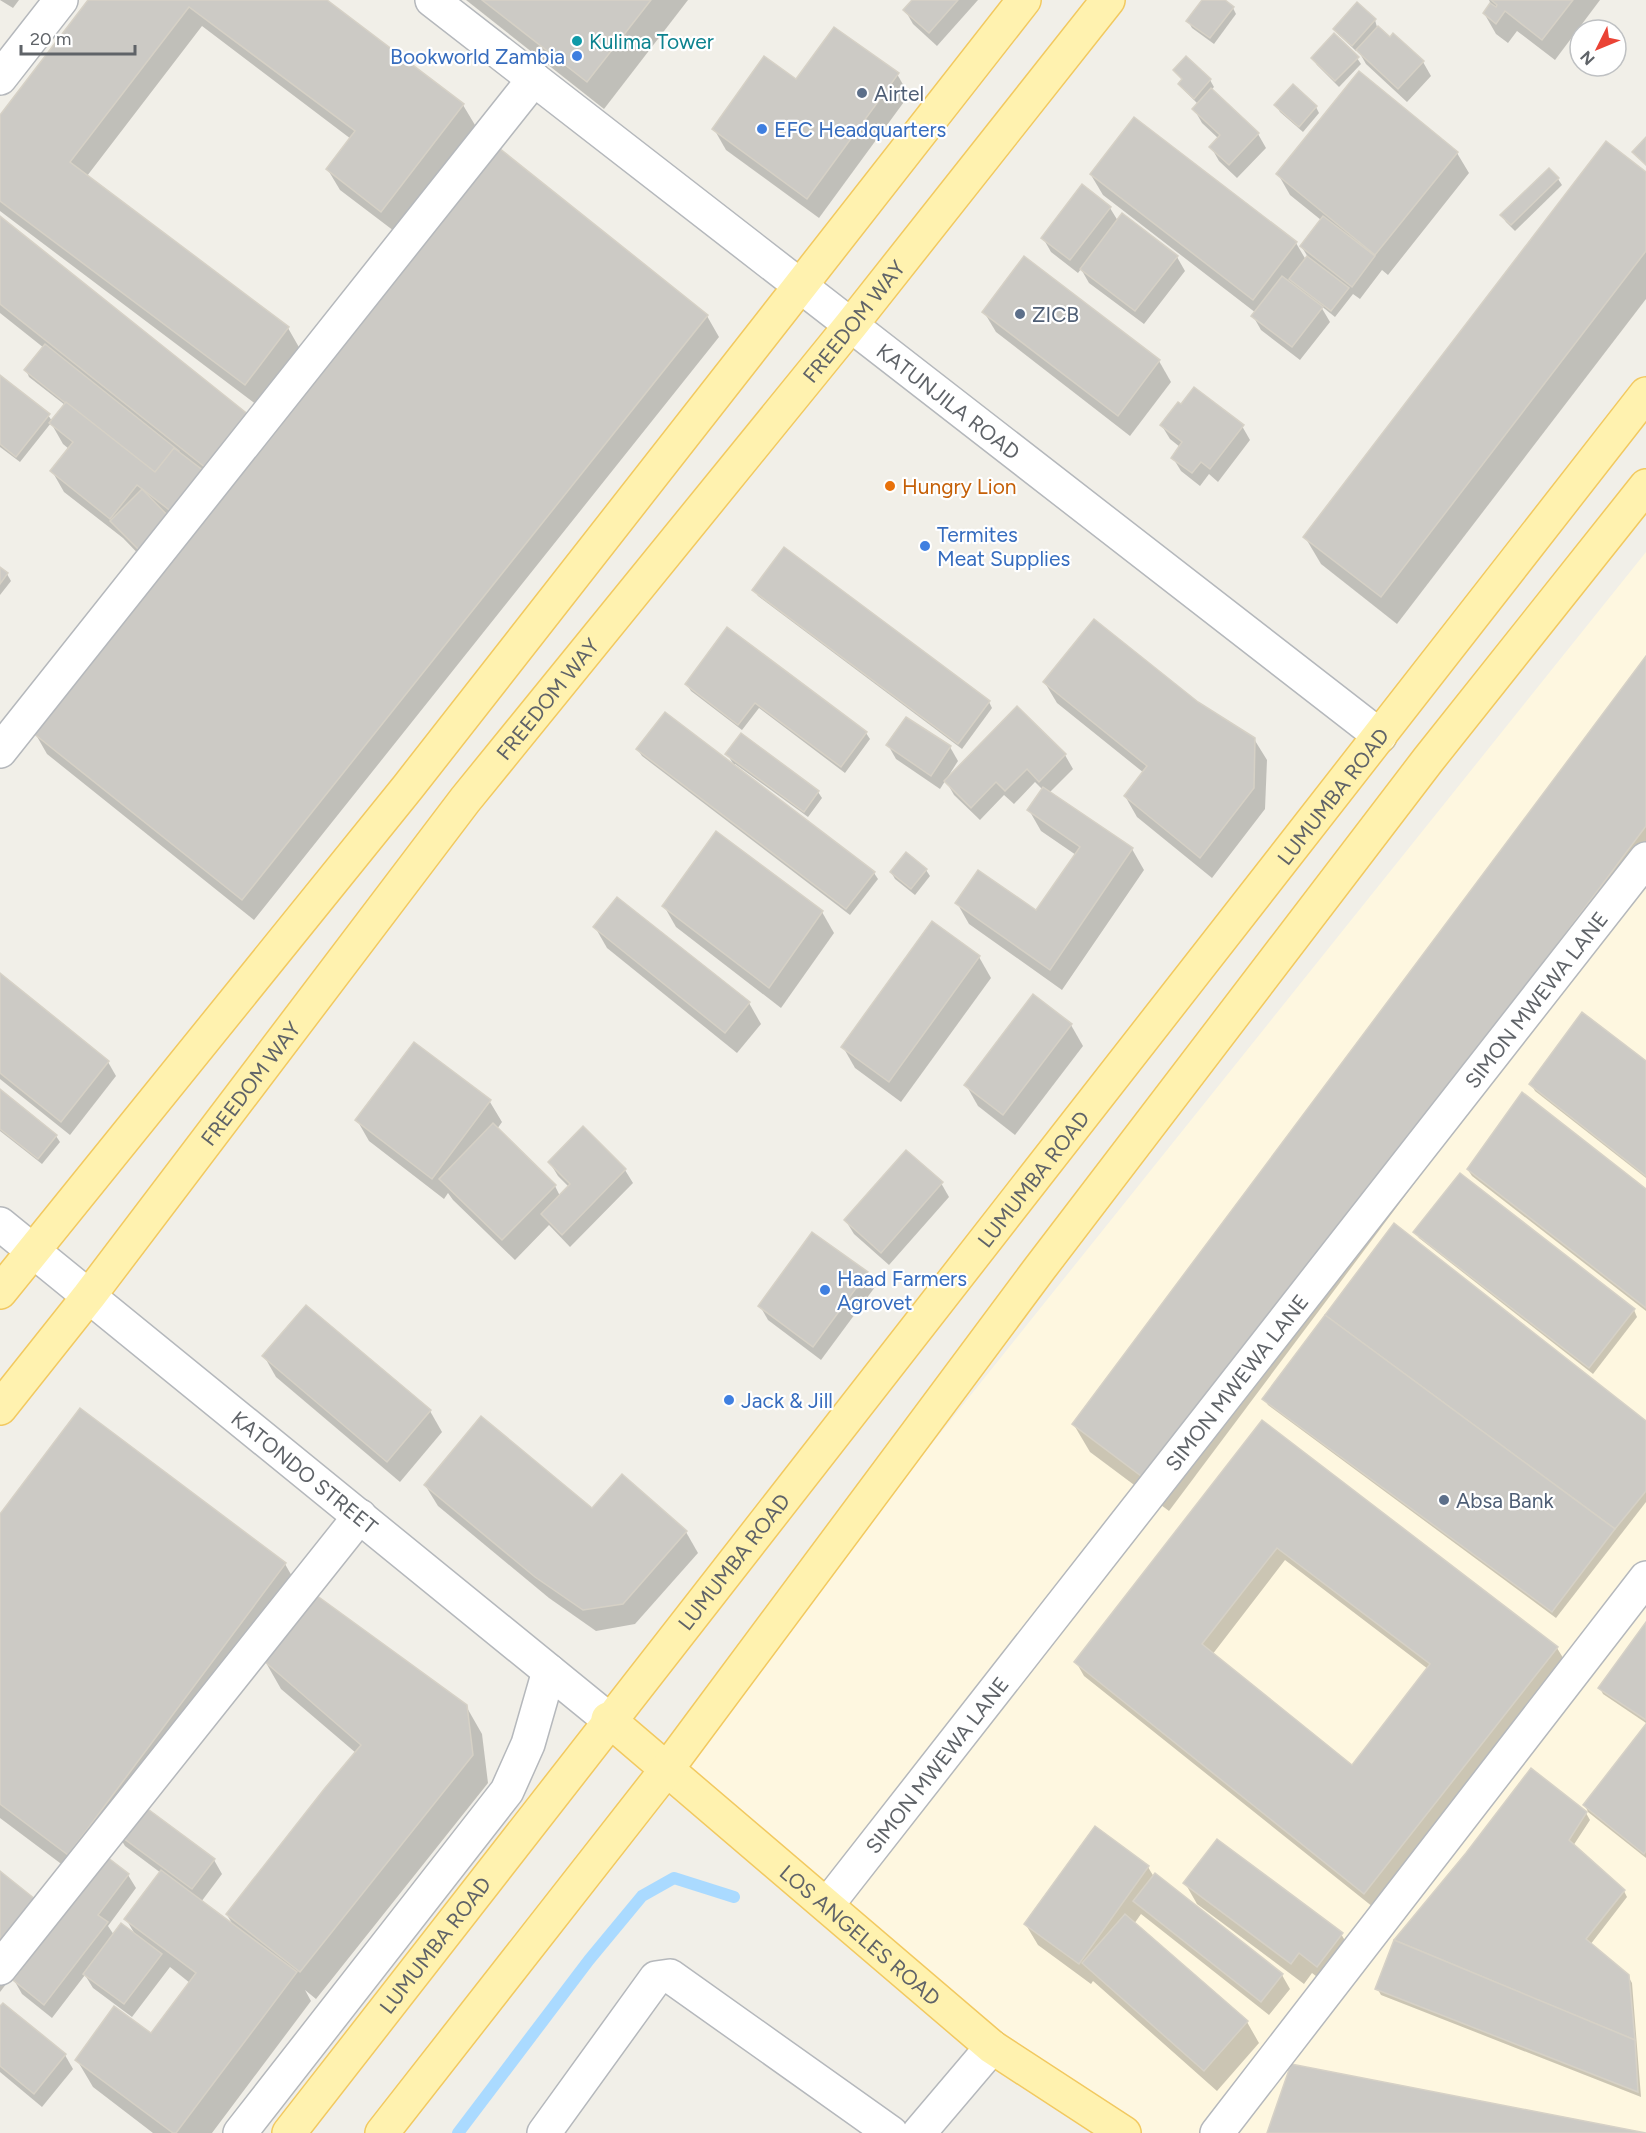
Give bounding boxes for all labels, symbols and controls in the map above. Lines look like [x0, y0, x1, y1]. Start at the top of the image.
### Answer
scale bar [21, 18, 135, 56]
north arrow [1568, 18, 1628, 78]
text: 20 m [30, 28, 71, 50]
place label: Kulima Tower [589, 29, 714, 54]
marker: Kulima Tower [570, 34, 584, 48]
place label: Bookworld Zambia [390, 44, 565, 69]
text: N [1576, 47, 1599, 69]
marker: Bookworld Zambia [570, 49, 584, 63]
place label: Airtel [874, 81, 924, 106]
marker: Airtel [855, 86, 869, 100]
place label: EFC Headquarters [774, 117, 946, 142]
marker: EFC Headquarters [755, 122, 769, 136]
street label: FREEDOM WAY [797, 255, 910, 387]
place label: ZICB [1032, 302, 1079, 327]
marker: ZICB [1013, 307, 1027, 321]
street label: KATUNJILA ROAD [872, 338, 1025, 464]
place label: Hungry Lion [902, 474, 1017, 499]
marker: Hungry Lion [883, 479, 897, 493]
place label: Termites Meat Supplies [937, 522, 1070, 571]
marker: Termites Meat Supplies [918, 539, 932, 553]
street label: FREEDOM WAY [491, 633, 604, 765]
street label: LUMUMBA ROAD [1272, 723, 1394, 869]
street label: SIMON MWEWA LANE [1459, 906, 1613, 1093]
street label: FREEDOM WAY [195, 1016, 306, 1150]
street label: LUMUMBA ROAD [972, 1106, 1094, 1252]
place label: Haad Farmers Agrovet [837, 1266, 967, 1315]
marker: Haad Farmers Agrovet [818, 1283, 832, 1297]
street label: SIMON MWEWA LANE [1160, 1289, 1313, 1475]
place label: Jack & Jill [741, 1388, 833, 1413]
marker: Jack & Jill [722, 1393, 736, 1407]
street label: KATONDO STREET [227, 1405, 383, 1539]
street label: LUMUMBA ROAD [672, 1488, 795, 1635]
place label: Absa Bank [1456, 1488, 1554, 1513]
marker: Absa Bank [1437, 1493, 1451, 1507]
street label: SIMON MWEWA LANE [860, 1672, 1014, 1858]
street label: LOS ANGELES ROAD [775, 1859, 946, 2010]
street label: LUMUMBA ROAD [374, 1871, 496, 2018]

